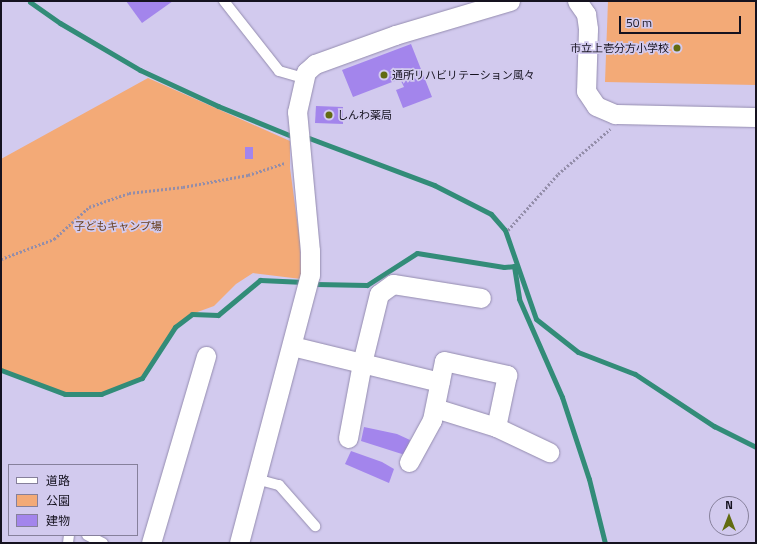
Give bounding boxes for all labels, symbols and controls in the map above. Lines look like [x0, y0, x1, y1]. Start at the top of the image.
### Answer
scale bar [621, 8, 743, 34]
text: 50 m [626, 13, 652, 32]
place label: 市立上壱分方小学校 [570, 41, 669, 55]
marker: 市立上壱分方小学校 [672, 43, 682, 53]
place label: 通所リハビリテーション風々 [392, 68, 535, 82]
marker: 通所リハビリテーション風々 [379, 70, 389, 80]
place label: しんわ薬局 [337, 108, 392, 122]
marker: しんわ薬局 [324, 110, 334, 120]
park label: 子どもキャンプ場 [74, 219, 162, 233]
legend [8, 464, 138, 536]
text: 道路 [46, 471, 70, 490]
text: 公園 [46, 491, 70, 510]
north arrow [709, 496, 749, 536]
text: N [725, 497, 733, 513]
text: 建物 [46, 511, 70, 530]

